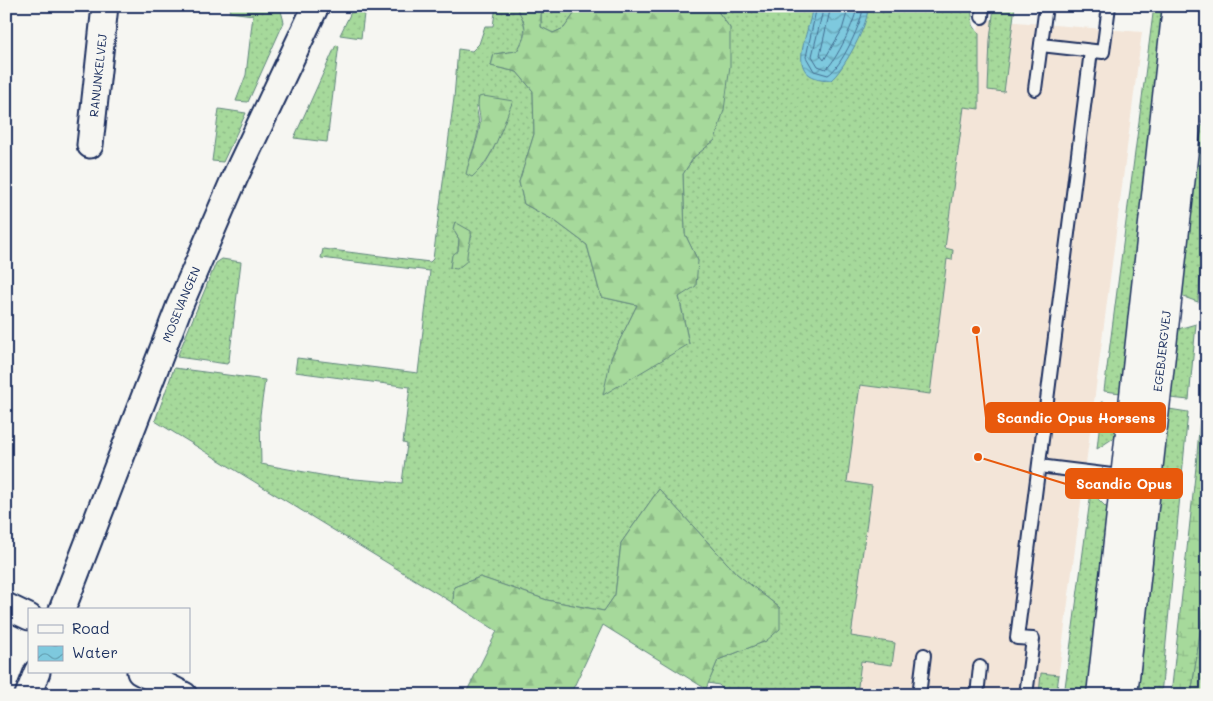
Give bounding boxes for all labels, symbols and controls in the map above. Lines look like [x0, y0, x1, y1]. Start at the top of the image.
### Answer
street label: RANUNKELVEJ [85, 33, 110, 118]
street label: MOSEVANGEN [158, 264, 204, 344]
street label: EGEBJERGVEJ [1149, 309, 1174, 392]
callout: Scandic Opus Horsens [986, 403, 1165, 432]
text: Scandic Opus Horsens [997, 408, 1155, 427]
callout: Scandic Opus [1066, 469, 1182, 498]
text: Scandic Opus [1076, 474, 1172, 493]
legend [28, 608, 190, 674]
text: Road [72, 618, 109, 638]
text: Water [72, 642, 118, 662]

